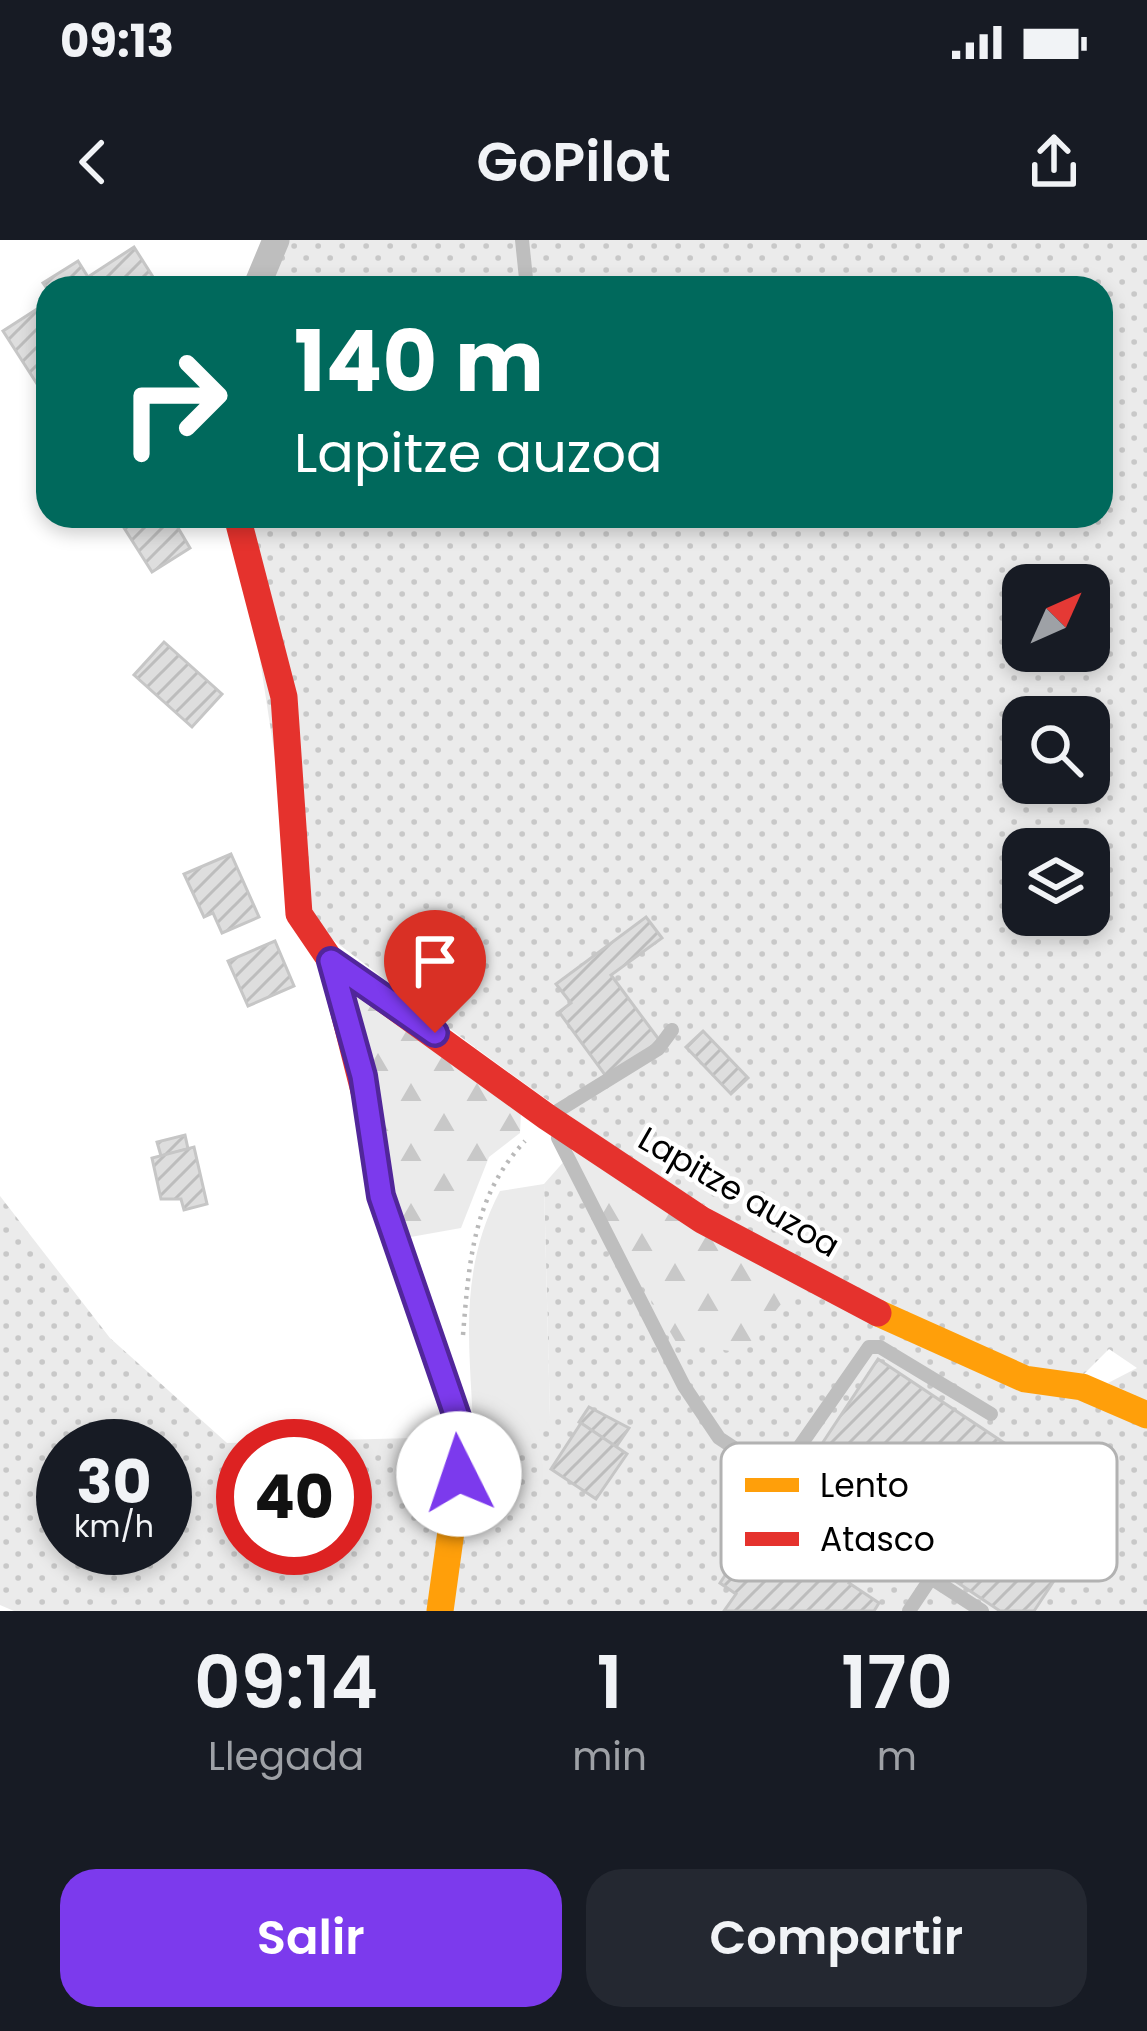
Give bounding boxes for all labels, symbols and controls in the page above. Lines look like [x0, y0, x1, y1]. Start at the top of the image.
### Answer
text: 09:13 [60, 10, 174, 73]
text: GoPilot [476, 124, 671, 200]
icon: back [60, 129, 126, 195]
icon: share [1021, 129, 1087, 195]
text: 140 m [294, 303, 544, 420]
icon: right [96, 324, 252, 480]
text: Lapitze auzoa [294, 415, 662, 491]
north arrow [1002, 564, 1110, 672]
map controls [1002, 564, 1110, 936]
button: search [1002, 696, 1110, 804]
button: layers [1002, 828, 1110, 936]
pin [384, 910, 486, 1033]
icon: arrive [402, 928, 468, 994]
street label: Lapitze auzoa [630, 1115, 848, 1269]
position arrow [396, 1411, 522, 1537]
speed limit sign: 40 [216, 1419, 372, 1575]
text: 30 [76, 1440, 152, 1524]
legend [721, 1443, 1117, 1581]
text: Lento [820, 1462, 909, 1509]
text: km/h [74, 1505, 154, 1548]
text: Atasco [820, 1516, 935, 1563]
text: 09:14 [194, 1632, 378, 1733]
text: 1 [597, 1632, 623, 1733]
text: 170 [841, 1632, 953, 1733]
text: Llegada [208, 1729, 364, 1784]
text: min [572, 1729, 647, 1784]
text: m [877, 1729, 917, 1784]
button: Salir [60, 1869, 562, 2007]
button: Compartir [586, 1869, 1087, 2007]

